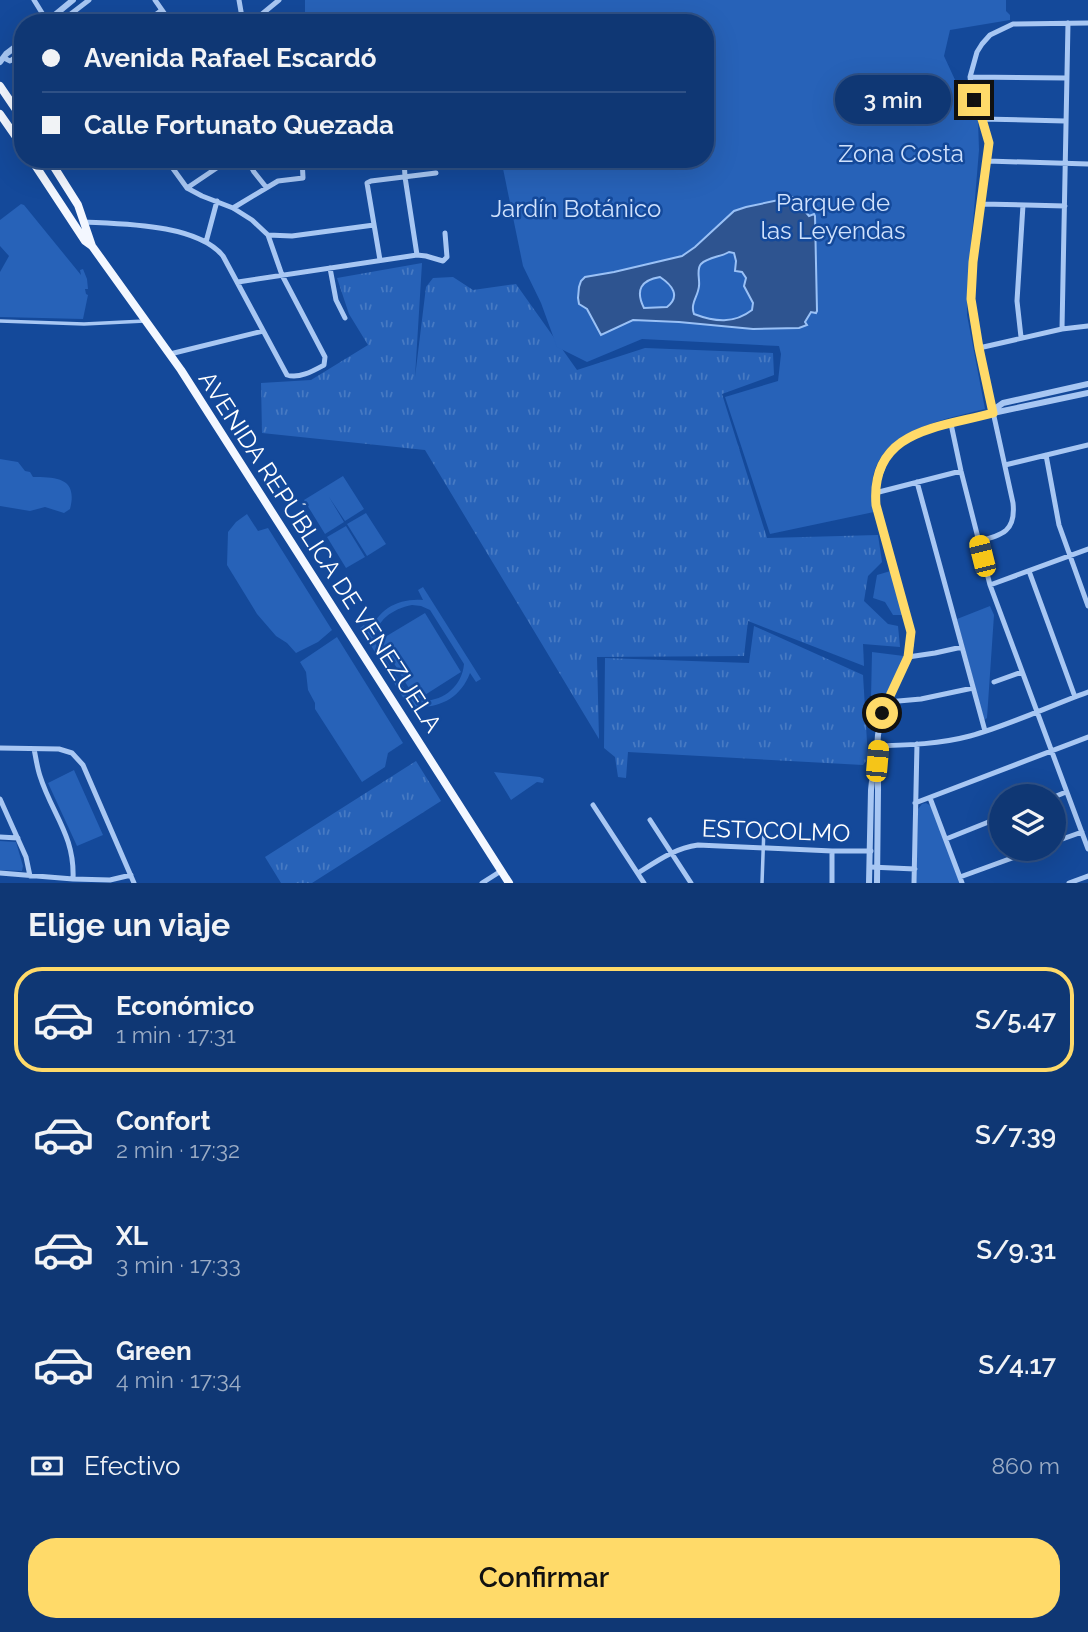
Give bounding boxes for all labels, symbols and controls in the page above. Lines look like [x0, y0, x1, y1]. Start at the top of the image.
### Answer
text: Avenida Rafael Escardó [84, 43, 377, 73]
callout: 3 min [834, 76, 950, 124]
route end [958, 84, 990, 116]
text: 3 min [864, 86, 922, 113]
text: Calle Fortunato Quezada [84, 110, 394, 140]
park label: Zona Costa [838, 139, 964, 168]
park label: Parque de las Leyendas [760, 188, 906, 245]
park label: Jardín Botánico [491, 194, 661, 223]
street label: AVENIDA REPÚBLICA DE VENEZUELA [193, 366, 448, 738]
car [967, 533, 998, 579]
route start [866, 697, 898, 729]
car [865, 739, 890, 783]
map controls [989, 784, 1066, 861]
button: layers [989, 784, 1066, 861]
street label: ESTOCOLMO [701, 813, 851, 848]
text: Elige un viaje [28, 906, 230, 943]
icon: car [32, 988, 95, 1051]
text: Económico [116, 991, 254, 1021]
text: S/5.47 [975, 1005, 1056, 1035]
text: 1 min · 17:31 [116, 1021, 236, 1048]
icon: car [32, 1103, 95, 1166]
text: Confort [116, 1106, 210, 1136]
text: S/7.39 [975, 1120, 1056, 1150]
text: 2 min · 17:32 [116, 1136, 240, 1163]
icon: car [32, 1218, 95, 1281]
text: XL [116, 1221, 148, 1251]
text: S/9.31 [976, 1235, 1056, 1265]
text: 3 min · 17:33 [116, 1251, 241, 1278]
icon: car [32, 1333, 95, 1396]
text: Green [116, 1336, 192, 1366]
text: S/4.17 [978, 1350, 1056, 1380]
text: 4 min · 17:34 [116, 1366, 241, 1393]
icon: cash [28, 1447, 66, 1485]
text: Efectivo [84, 1451, 181, 1481]
text: 860 m [991, 1452, 1060, 1479]
button: Confirmar [28, 1538, 1060, 1618]

